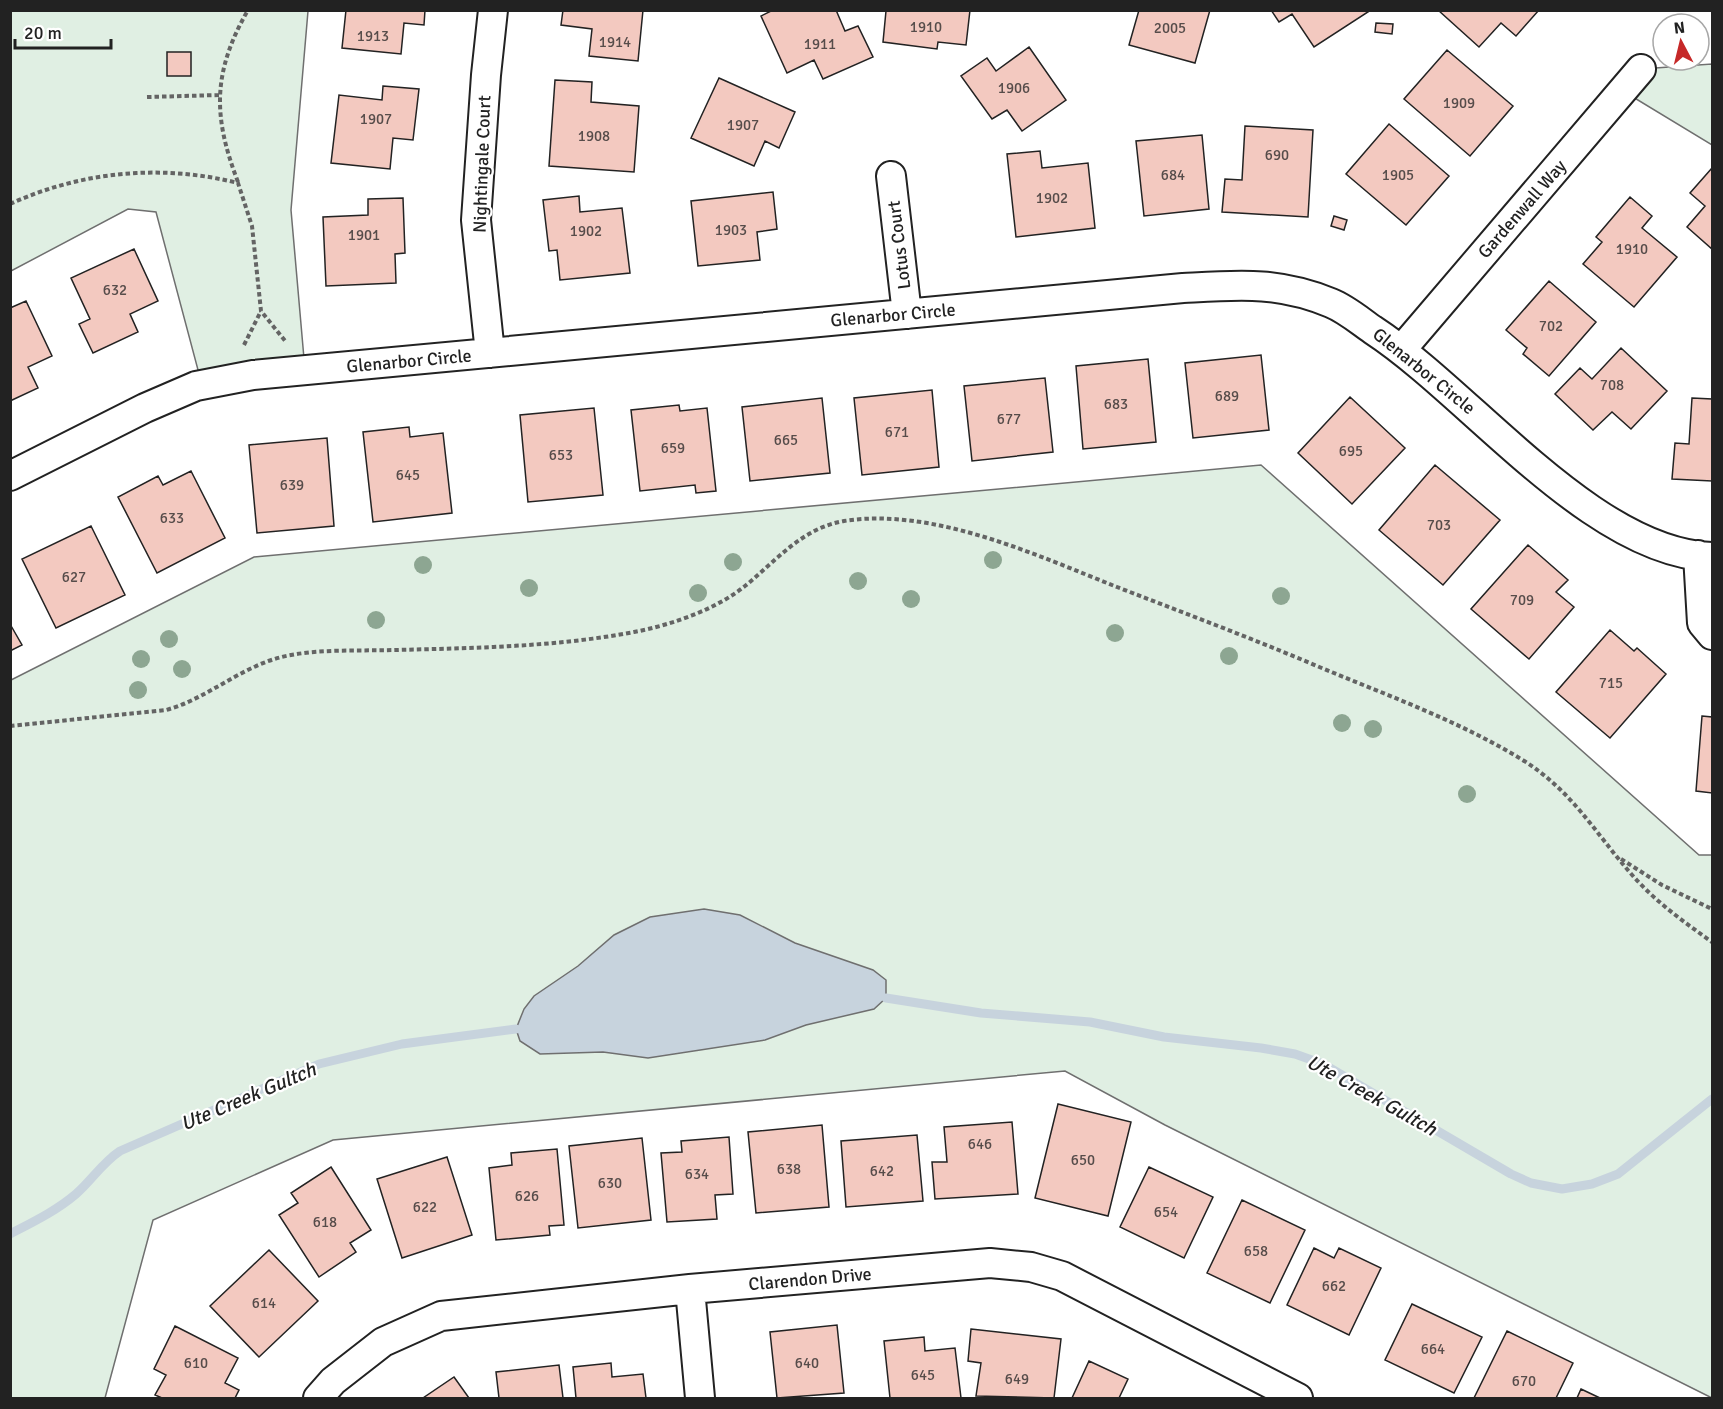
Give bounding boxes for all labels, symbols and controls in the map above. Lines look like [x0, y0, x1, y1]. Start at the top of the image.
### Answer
scale bar [15, 12, 111, 50]
north arrow [1651, 12, 1711, 72]
house number: 1910 [910, 18, 942, 36]
text: N [1673, 18, 1686, 39]
house number: 2005 [1154, 19, 1186, 37]
text: 20 m [24, 22, 62, 44]
house number: 1913 [357, 27, 389, 45]
house number: 1914 [599, 33, 631, 51]
house number: 1911 [804, 35, 836, 53]
house number: 1906 [998, 79, 1030, 97]
house number: 1909 [1443, 94, 1475, 112]
street label: Nightingale Court [469, 95, 495, 233]
house number: 1907 [360, 110, 392, 128]
house number: 1907 [727, 116, 759, 134]
house number: 1908 [578, 127, 610, 145]
house number: 690 [1265, 146, 1289, 164]
street label: Gardenwall Way [1473, 155, 1571, 263]
house number: 684 [1161, 166, 1185, 184]
house number: 1905 [1382, 166, 1414, 184]
house number: 1902 [1036, 189, 1068, 207]
street label: Lotus Court [883, 199, 915, 291]
house number: 1903 [715, 221, 747, 239]
house number: 1902 [570, 222, 602, 240]
house number: 1901 [348, 226, 380, 244]
house number: 1910 [1616, 240, 1648, 258]
house number: 632 [103, 281, 127, 299]
street label: Glenarbor Circle [830, 299, 956, 331]
house number: 702 [1539, 317, 1563, 335]
street label: Glenarbor Circle [1368, 323, 1480, 419]
street label: Glenarbor Circle [346, 345, 472, 377]
house number: 708 [1600, 376, 1624, 394]
house number: 689 [1215, 387, 1239, 405]
house number: 683 [1104, 395, 1128, 413]
house number: 677 [997, 410, 1021, 428]
house number: 671 [885, 423, 909, 441]
house number: 665 [774, 431, 798, 449]
house number: 659 [661, 439, 685, 457]
house number: 695 [1339, 442, 1363, 460]
house number: 653 [549, 446, 573, 464]
house number: 645 [396, 466, 420, 484]
house number: 639 [280, 476, 304, 494]
house number: 633 [160, 509, 184, 527]
house number: 703 [1427, 516, 1451, 534]
house number: 627 [62, 568, 86, 586]
house number: 709 [1510, 591, 1534, 609]
house number: 715 [1599, 674, 1623, 692]
water label: Ute Creek Gultch [1302, 1049, 1442, 1142]
water label: Ute Creek Gultch [177, 1056, 321, 1136]
house number: 646 [968, 1135, 992, 1153]
house number: 650 [1071, 1151, 1095, 1169]
house number: 638 [777, 1160, 801, 1178]
house number: 642 [870, 1162, 894, 1180]
house number: 634 [685, 1165, 709, 1183]
house number: 630 [598, 1174, 622, 1192]
house number: 626 [515, 1187, 539, 1205]
house number: 622 [413, 1198, 437, 1216]
house number: 654 [1154, 1203, 1178, 1221]
house number: 618 [313, 1213, 337, 1231]
house number: 658 [1244, 1242, 1268, 1260]
street label: Clarendon Drive [748, 1263, 872, 1295]
house number: 662 [1322, 1277, 1346, 1295]
house number: 614 [252, 1294, 276, 1312]
house number: 664 [1421, 1340, 1445, 1358]
house number: 610 [184, 1354, 208, 1372]
house number: 640 [795, 1354, 819, 1372]
house number: 645 [911, 1366, 935, 1384]
house number: 649 [1005, 1370, 1029, 1388]
house number: 670 [1512, 1372, 1536, 1390]

